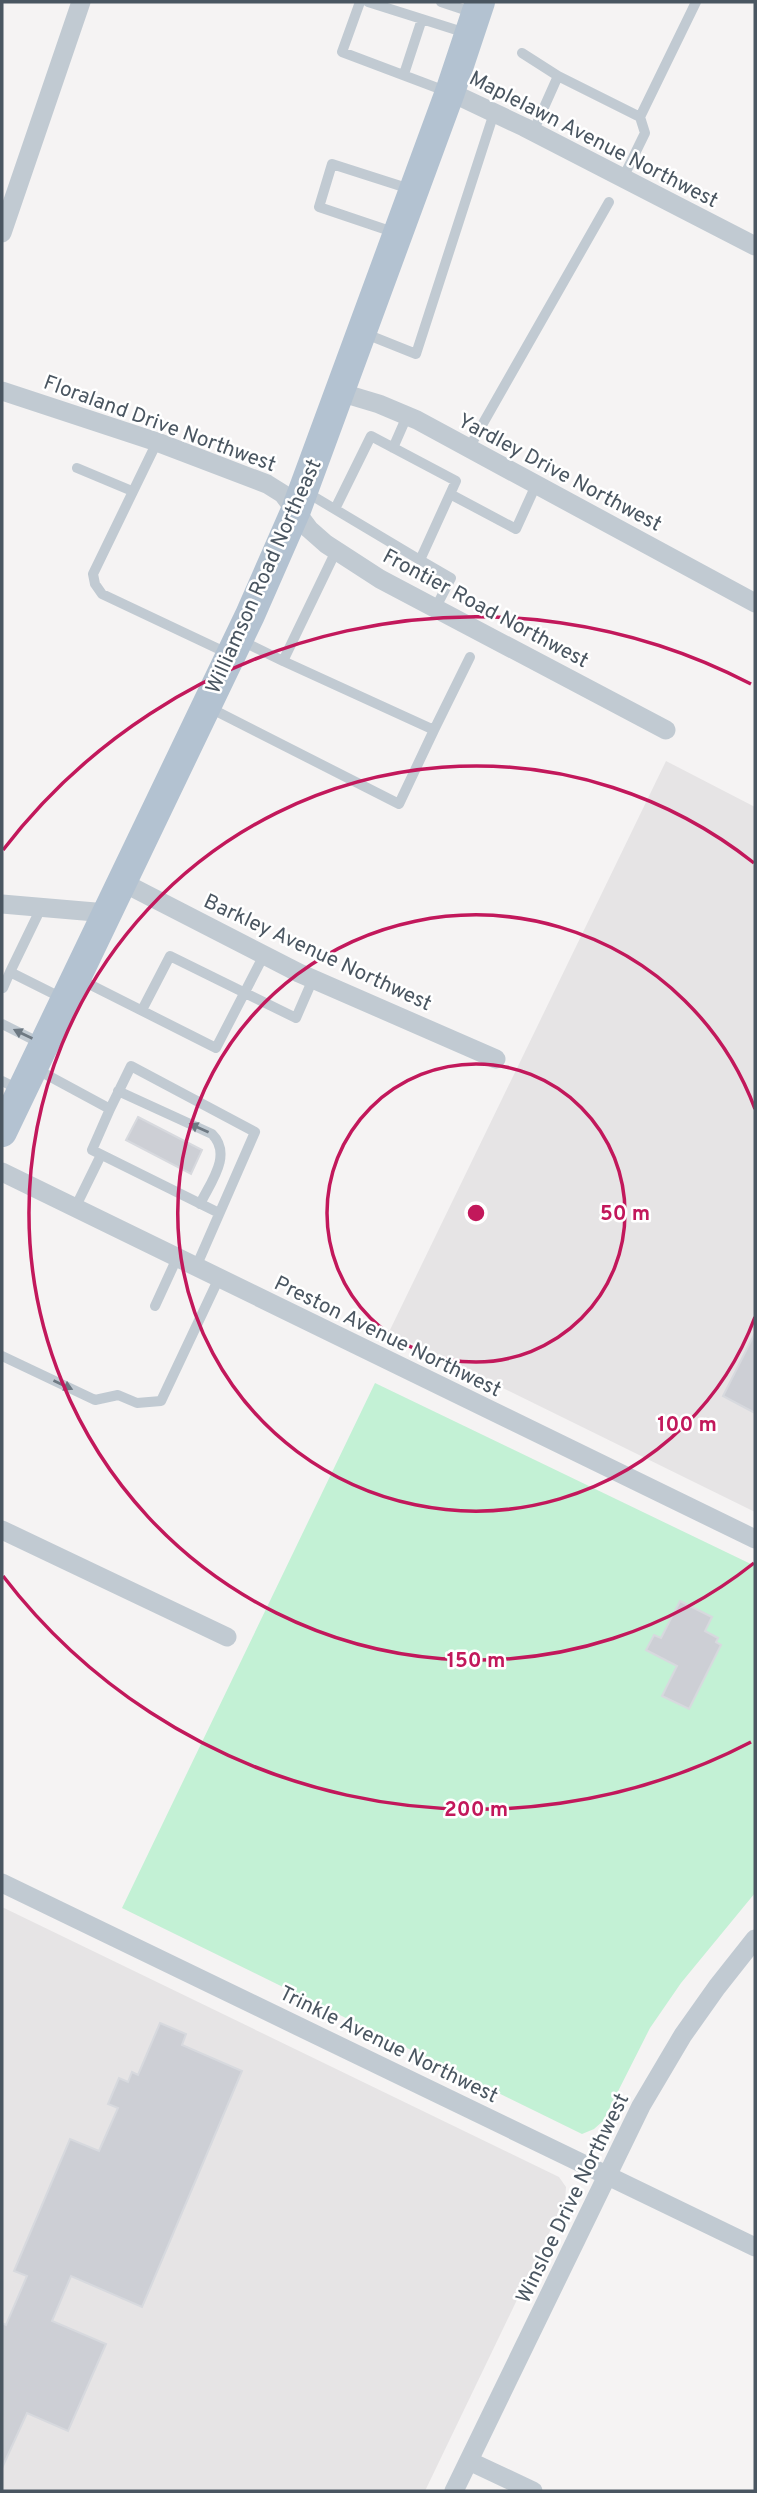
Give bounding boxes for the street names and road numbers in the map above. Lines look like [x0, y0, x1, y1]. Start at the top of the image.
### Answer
street label: Maplelawn Avenue Northwest [464, 66, 723, 215]
street label: Floraland Drive Northwest [39, 370, 280, 479]
street label: Yardley Drive Northwest [453, 408, 666, 539]
street label: Williamson Road Northeast [200, 455, 328, 698]
street label: Frontier Road Northwest [378, 544, 593, 675]
street label: Barkley Avenue Northwest [199, 889, 436, 1018]
street label: Preston Avenue Northwest [269, 1271, 505, 1404]
street label: Trinkle Avenue Northwest [274, 1981, 502, 2110]
street label: Winsloe Drive Northwest [511, 2089, 636, 2308]

